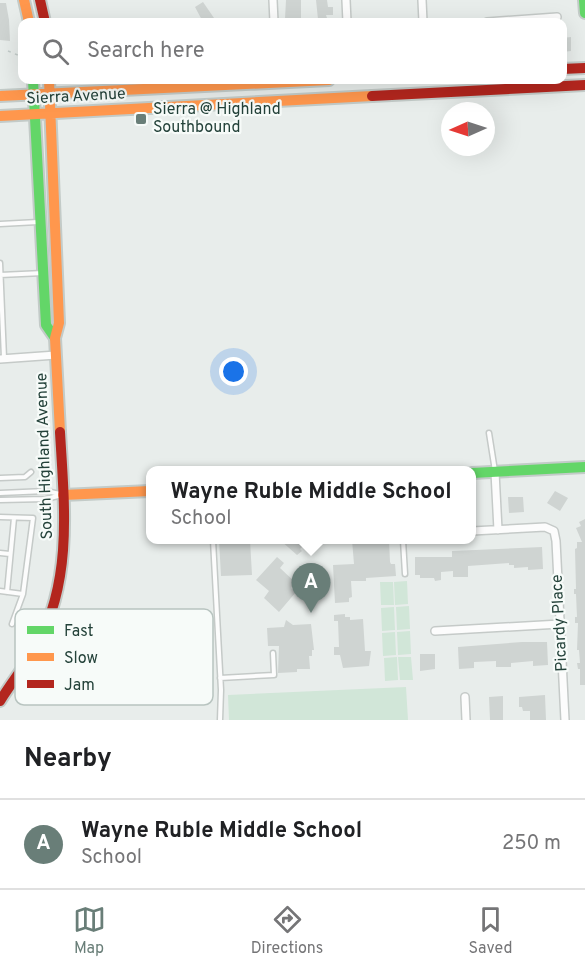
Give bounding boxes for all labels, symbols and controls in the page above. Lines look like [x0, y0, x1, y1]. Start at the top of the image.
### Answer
search box [18, 18, 567, 84]
icon: search [39, 35, 72, 68]
text: Search here [87, 38, 205, 65]
street label: Sierra Avenue [26, 84, 126, 110]
place label: Sierra @ Highland Southbound [153, 100, 281, 138]
north arrow [441, 102, 495, 156]
marker: Sierra @ Highland Southbound [134, 112, 148, 126]
your location [219, 357, 248, 386]
street label: South Highland Avenue [32, 372, 58, 540]
popup [146, 466, 476, 544]
text: Wayne Ruble Middle School [170, 479, 452, 506]
text: School [170, 506, 232, 532]
pin: A [292, 564, 330, 613]
street label: Picardy Place [547, 574, 573, 672]
legend [15, 609, 213, 705]
text: Fast [64, 622, 94, 642]
text: Slow [64, 649, 98, 669]
text: Jam [64, 676, 95, 696]
text: Nearby [24, 743, 112, 776]
text: Wayne Ruble Middle School [81, 818, 362, 845]
text: A [36, 831, 51, 857]
text: 250 m [502, 831, 561, 857]
text: School [81, 845, 142, 871]
tab: Map [73, 903, 106, 959]
tab: Directions [251, 903, 323, 959]
tab: Saved [468, 903, 512, 959]

